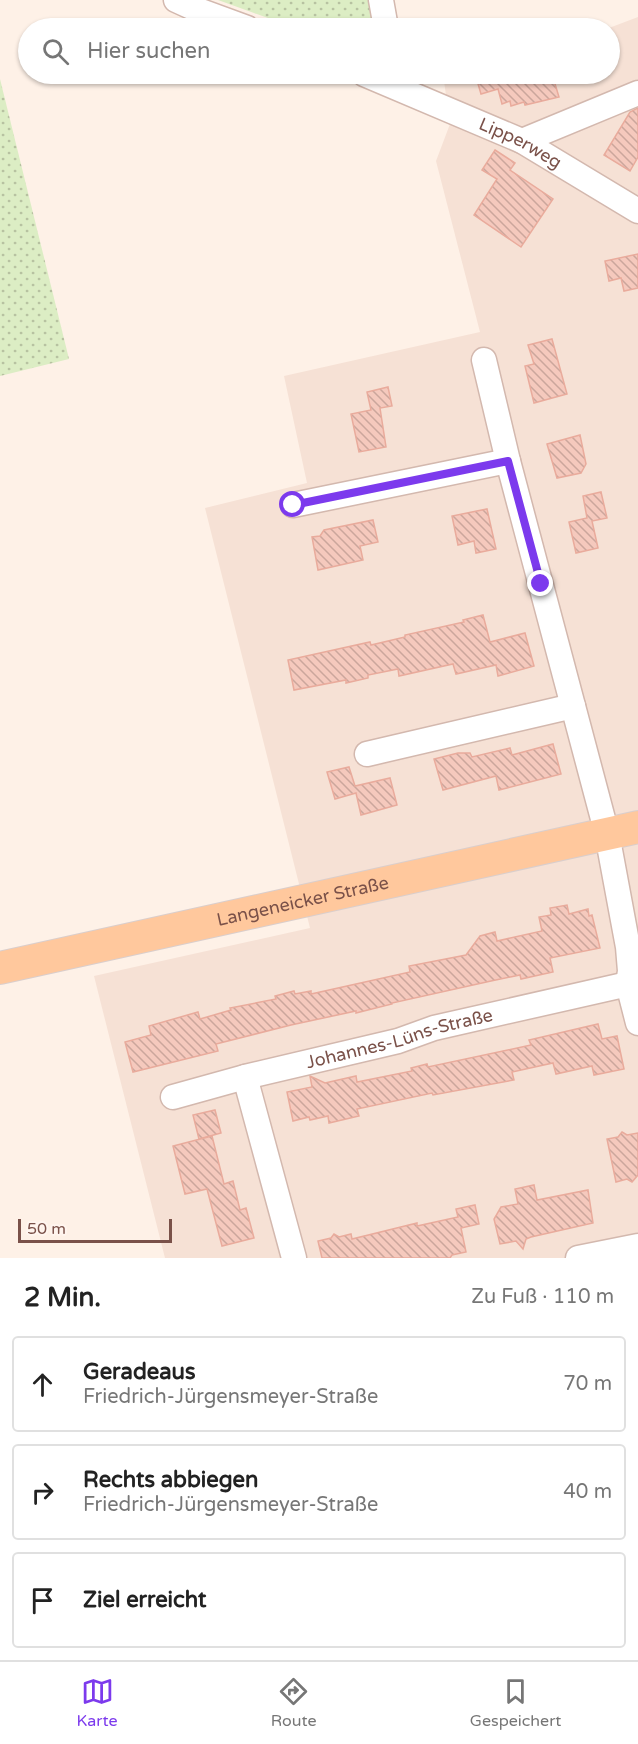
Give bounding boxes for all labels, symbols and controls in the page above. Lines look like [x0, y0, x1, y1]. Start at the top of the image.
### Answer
search box [18, 18, 620, 84]
icon: search [39, 35, 72, 68]
text: Hier suchen [87, 38, 210, 64]
street label: Lipperweg [476, 113, 566, 173]
route start [279, 491, 305, 517]
route end [527, 570, 553, 596]
street label: Langeneicker Straße [215, 871, 391, 931]
street label: Johannes-Lüns-Straße [304, 1004, 495, 1073]
scale bar [18, 1216, 172, 1244]
text: 50 m [27, 1219, 66, 1239]
text: 2 Min. [24, 1282, 101, 1313]
text: Zu Fuß · 110 m [471, 1285, 614, 1309]
text: Geradeaus [83, 1359, 195, 1385]
icon: ahead [26, 1368, 59, 1401]
text: 70 m [563, 1372, 612, 1396]
text: Friedrich-Jürgensmeyer-Straße [83, 1385, 378, 1409]
text: Rechts abbiegen [83, 1467, 258, 1493]
icon: right [26, 1476, 59, 1509]
text: 40 m [563, 1480, 612, 1504]
text: Friedrich-Jürgensmeyer-Straße [83, 1493, 378, 1517]
icon: arrive [26, 1584, 59, 1617]
text: Ziel erreicht [83, 1587, 206, 1613]
tab: Karte [77, 1675, 118, 1731]
tab: Route [271, 1675, 317, 1731]
tab: Gespeichert [470, 1675, 561, 1731]

